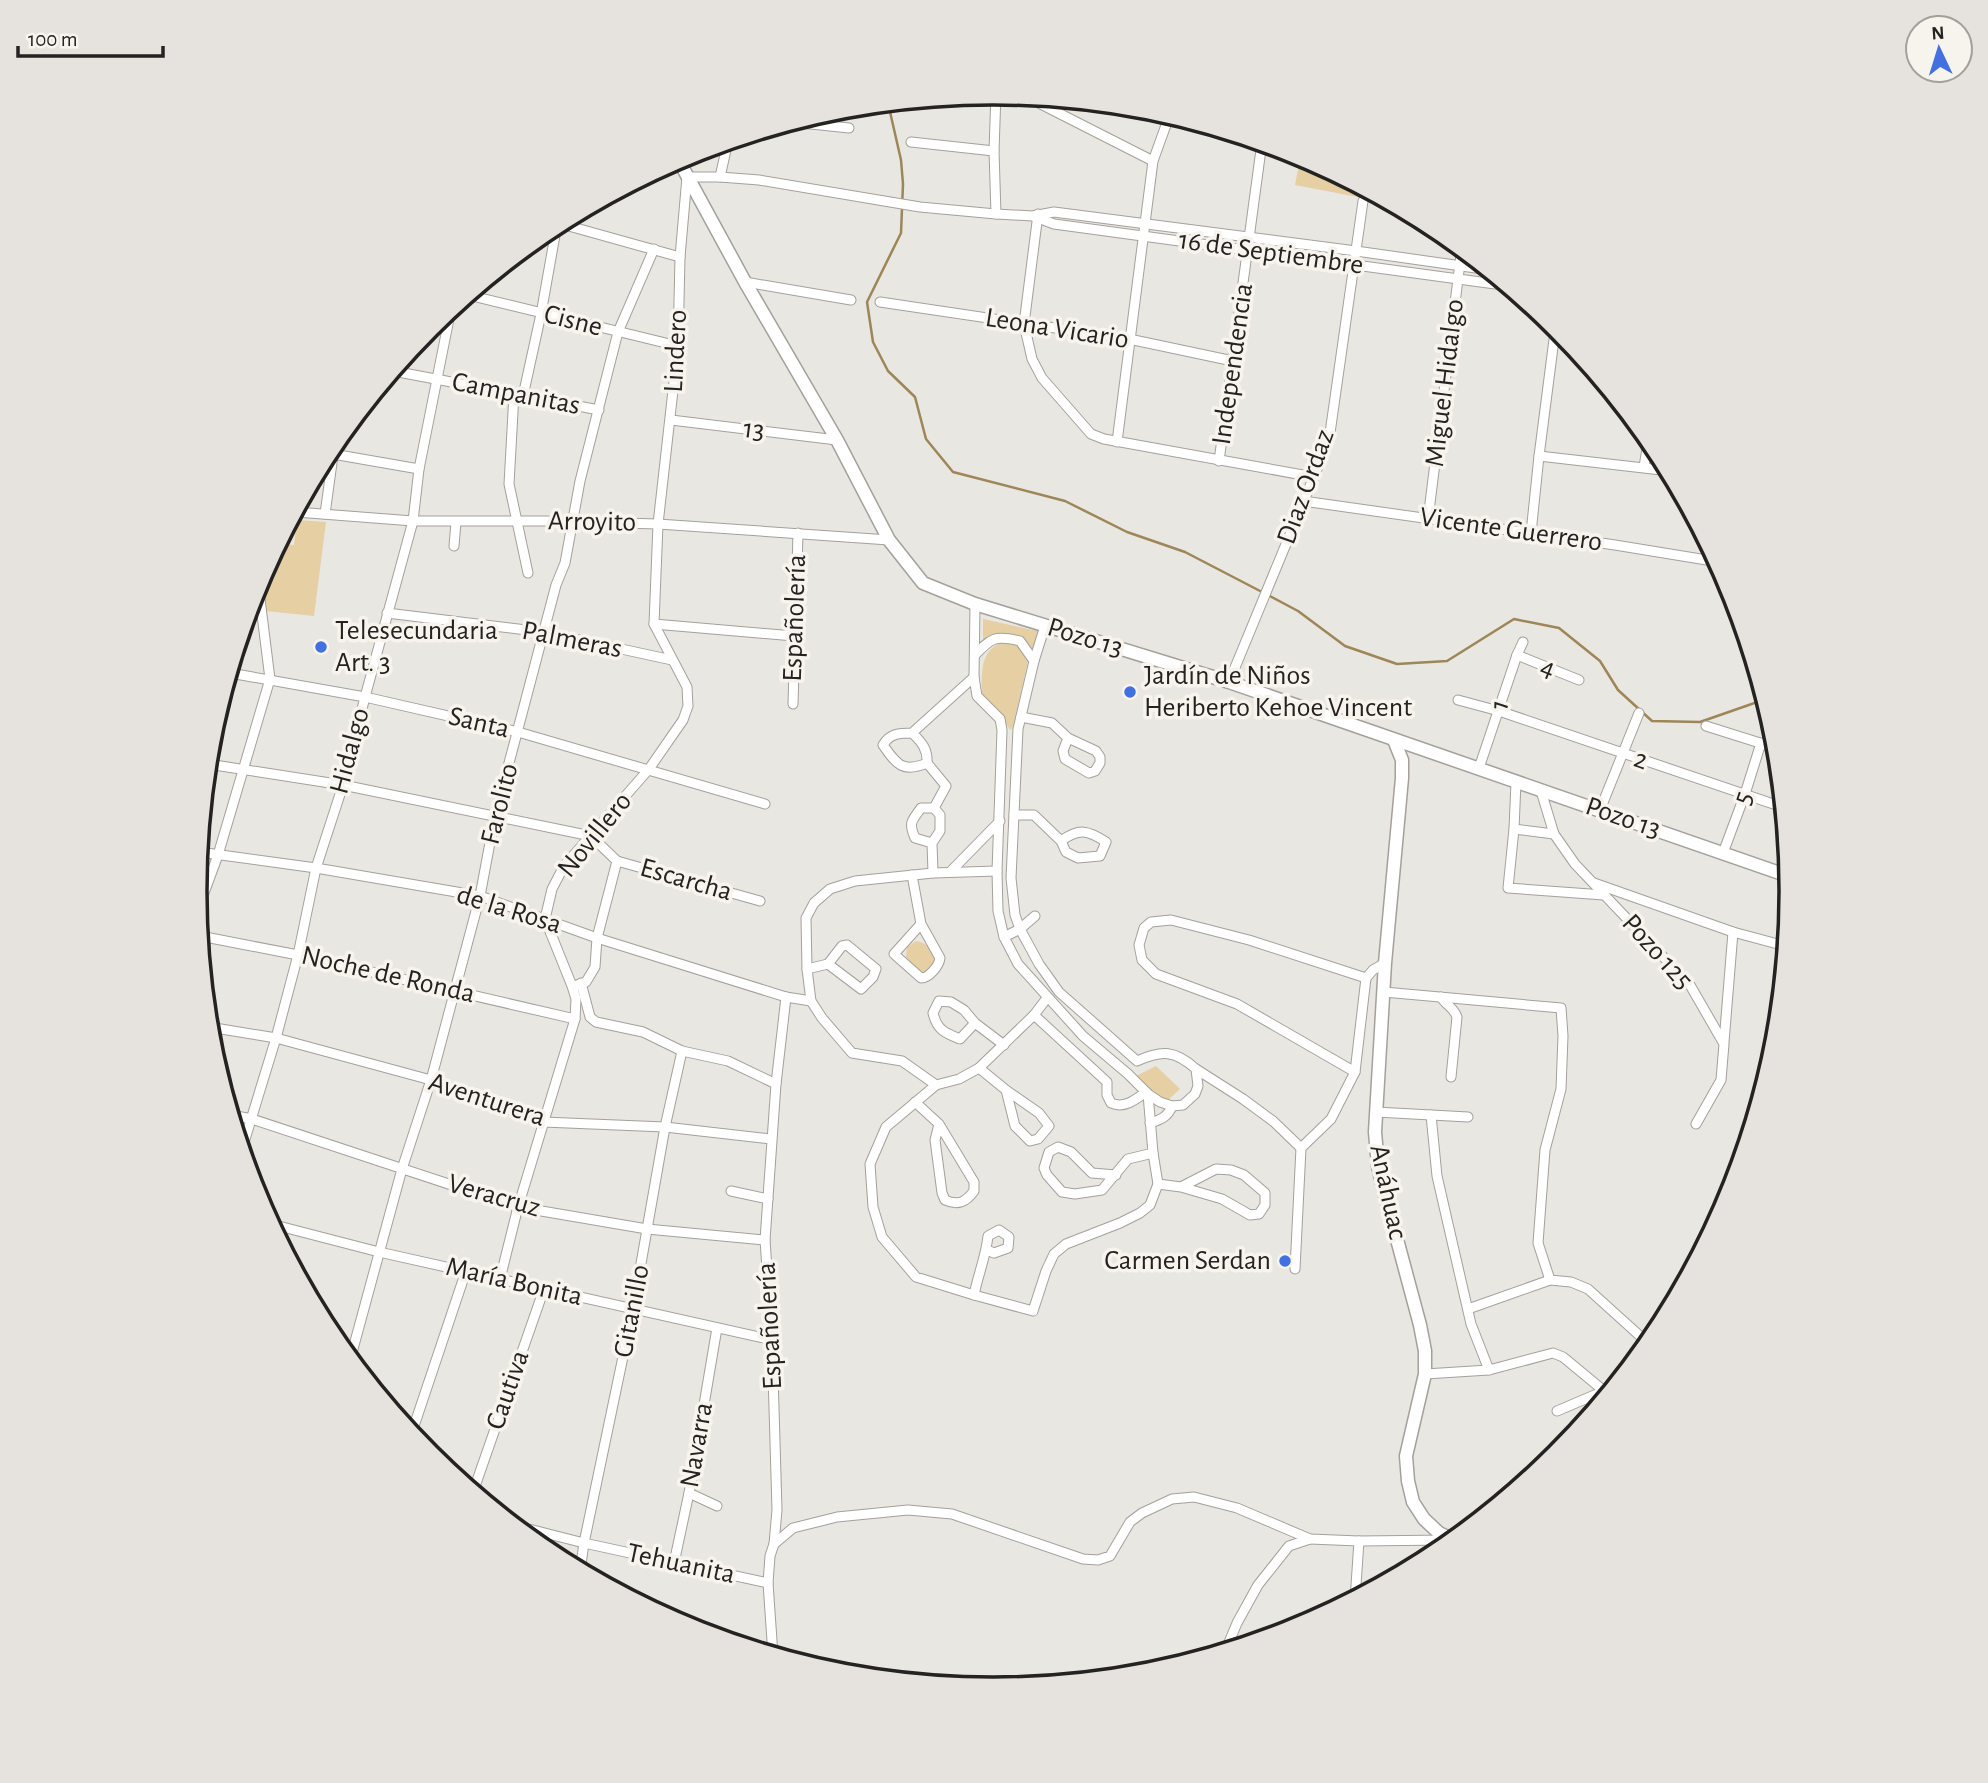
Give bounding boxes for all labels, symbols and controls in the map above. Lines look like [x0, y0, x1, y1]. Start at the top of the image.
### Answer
scale bar [18, 14, 163, 58]
north arrow [1904, 14, 1974, 84]
text: N [1931, 24, 1945, 43]
text: 100 m [28, 29, 78, 50]
street label: 16 de Septiembre [1177, 226, 1365, 280]
street label: Independencia [1208, 281, 1258, 447]
street label: Miguel Hidalgo [1421, 297, 1469, 469]
street label: Cisne [541, 300, 605, 342]
street label: Leona Vicario [983, 304, 1131, 354]
street label: Lindero [660, 309, 692, 393]
street label: Campanitas [450, 368, 582, 420]
street label: 13 [742, 415, 766, 445]
street label: Diaz Ordaz [1272, 426, 1340, 548]
street label: Vicente Guerrero [1418, 503, 1604, 557]
street label: Arroyito [548, 507, 636, 537]
street label: Españolería [779, 554, 811, 682]
street label: Pozo 13 [1044, 613, 1126, 663]
place label: Telesecundaria Art. 3 [335, 617, 498, 677]
street label: Palmeras [520, 617, 624, 663]
marker: Telesecundaria Art. 3 [313, 639, 329, 655]
street label: 4 [1537, 652, 1559, 684]
place label: Jardín de Niños Heriberto Kehoe Vincent [1144, 662, 1412, 722]
marker: Jardín de Niños Heriberto Kehoe Vincent [1122, 684, 1138, 700]
street label: 1 [1485, 696, 1515, 714]
street label: Santa [446, 702, 512, 744]
street label: Hidalgo [325, 705, 375, 797]
street label: 2 [1630, 745, 1652, 775]
street label: Farolito [476, 760, 524, 848]
street label: Novillero [553, 787, 637, 883]
street label: 5 [1728, 788, 1758, 808]
street label: Pozo 13 [1582, 792, 1664, 844]
street label: Escarcha [637, 854, 735, 906]
street label: de la Rosa [453, 881, 565, 939]
street label: Pozo 125 [1616, 909, 1698, 995]
street label: Noche de Ronda [299, 941, 477, 1009]
street label: Aventurera [425, 1068, 549, 1132]
street label: Anáhuac [1364, 1142, 1412, 1242]
street label: Veracruz [445, 1170, 543, 1222]
place label: Carmen Serdan [1104, 1247, 1271, 1275]
street label: María Bonita [443, 1253, 585, 1311]
marker: Carmen Serdan [1277, 1253, 1293, 1269]
street label: Gitanillo [609, 1262, 655, 1360]
street label: Españolería [753, 1262, 787, 1390]
street label: Cautiva [481, 1347, 535, 1433]
street label: Navarra [676, 1400, 718, 1490]
street label: Tehuanita [625, 1539, 737, 1589]

